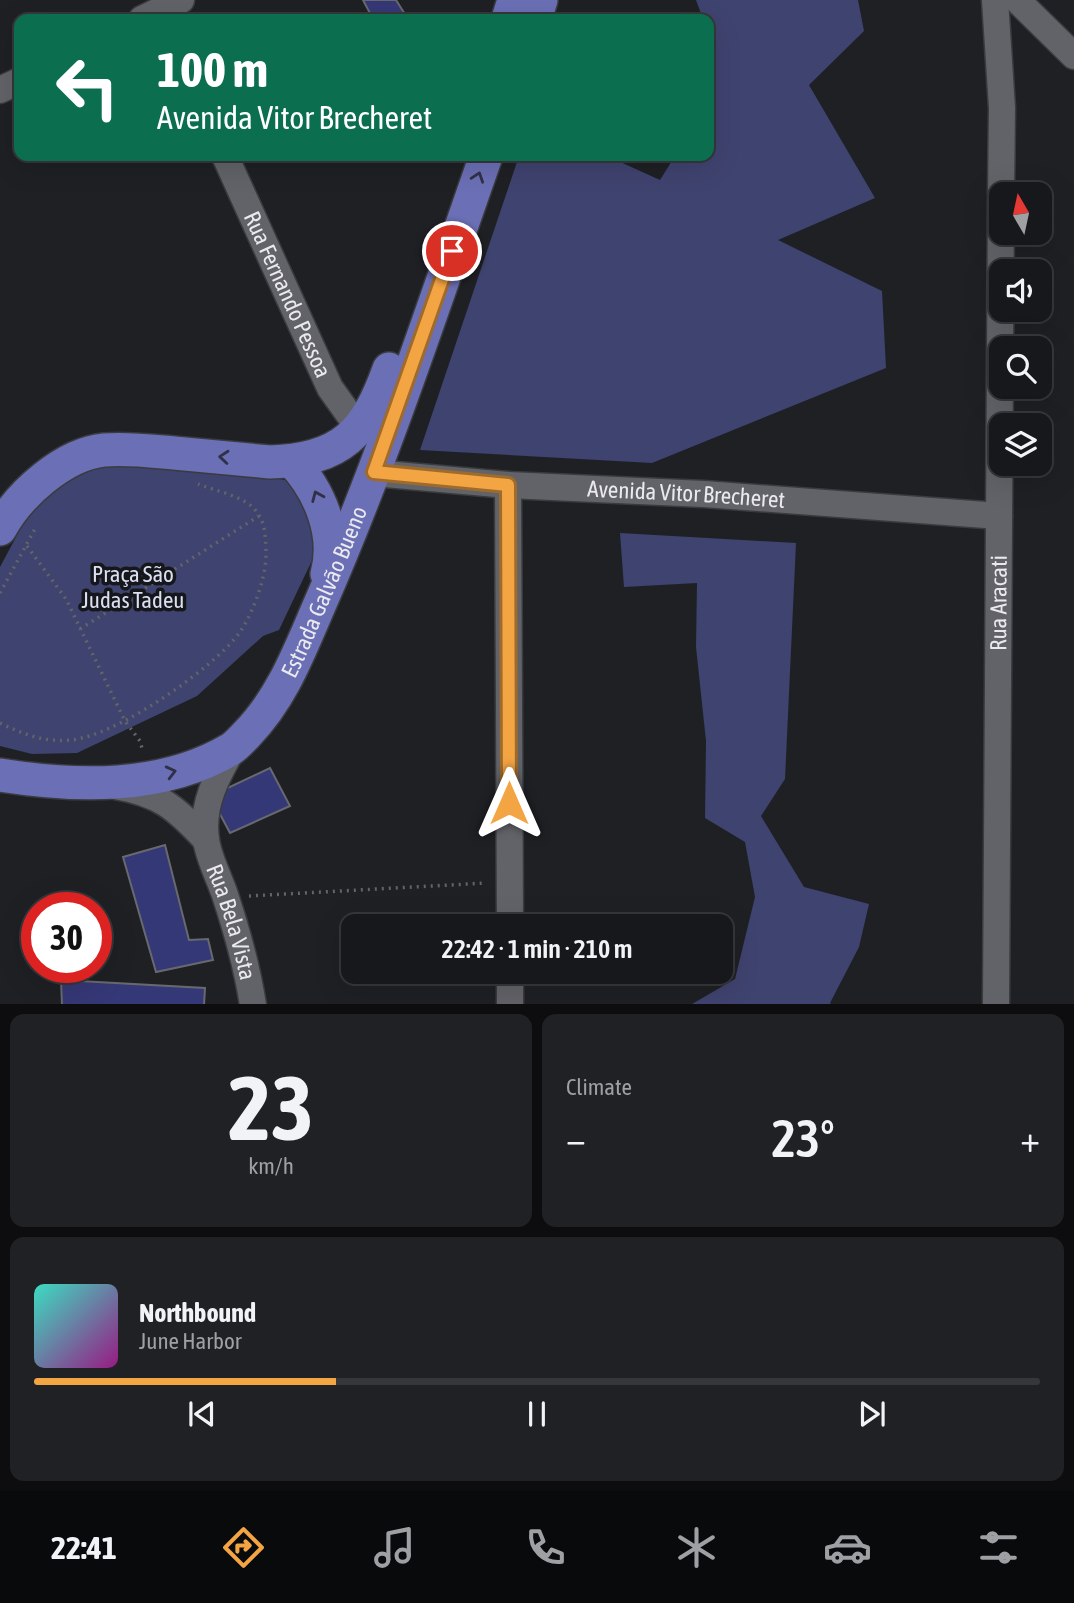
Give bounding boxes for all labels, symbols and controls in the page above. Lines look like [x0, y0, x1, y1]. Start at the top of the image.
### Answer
text: 100 m [157, 41, 268, 97]
icon: left [42, 42, 133, 133]
text: Avenida Vitor Brecheret [157, 99, 432, 136]
one-way arrow [470, 172, 484, 184]
north arrow [989, 182, 1052, 245]
map controls [989, 182, 1052, 476]
street label: Rua Fernando Pessoa [239, 207, 337, 382]
pin [422, 221, 482, 281]
icon: arrive [433, 232, 471, 270]
button: sound [989, 259, 1052, 322]
button: search [989, 336, 1052, 399]
button: layers [989, 413, 1052, 476]
one-way arrow [218, 450, 230, 465]
street label: Avenida Vitor Brecheret [587, 476, 786, 513]
one-way arrow [311, 491, 325, 504]
street label: Estrada Galvão Bueno [276, 503, 372, 682]
street label: Rua Aracati [985, 555, 1012, 651]
park label: Praça São Judas Tadeu [82, 561, 184, 613]
one-way arrow [165, 766, 177, 780]
position arrow [472, 766, 546, 840]
street label: Rua Bela Vista [201, 860, 261, 982]
speed limit sign: 30 [21, 892, 112, 983]
text: 22:42 · 1 min · 210 m [442, 934, 632, 964]
text: 23 [228, 1055, 314, 1159]
text: Climate [566, 1074, 632, 1100]
text: 23° [771, 1108, 835, 1168]
text: − [566, 1117, 586, 1160]
text: + [1020, 1117, 1040, 1160]
text: km/h [248, 1153, 294, 1179]
text: Northbound [139, 1298, 256, 1328]
text: June Harbor [139, 1328, 242, 1354]
icon: previous [183, 1395, 221, 1433]
icon: pause [518, 1395, 556, 1433]
icon: next [853, 1395, 891, 1433]
icon: directions [219, 1523, 268, 1572]
icon: music [370, 1523, 419, 1572]
icon: phone [521, 1523, 570, 1572]
icon: climate [672, 1523, 721, 1572]
icon: car [823, 1523, 872, 1572]
icon: filters [974, 1523, 1023, 1572]
text: 22:41 [51, 1529, 117, 1566]

